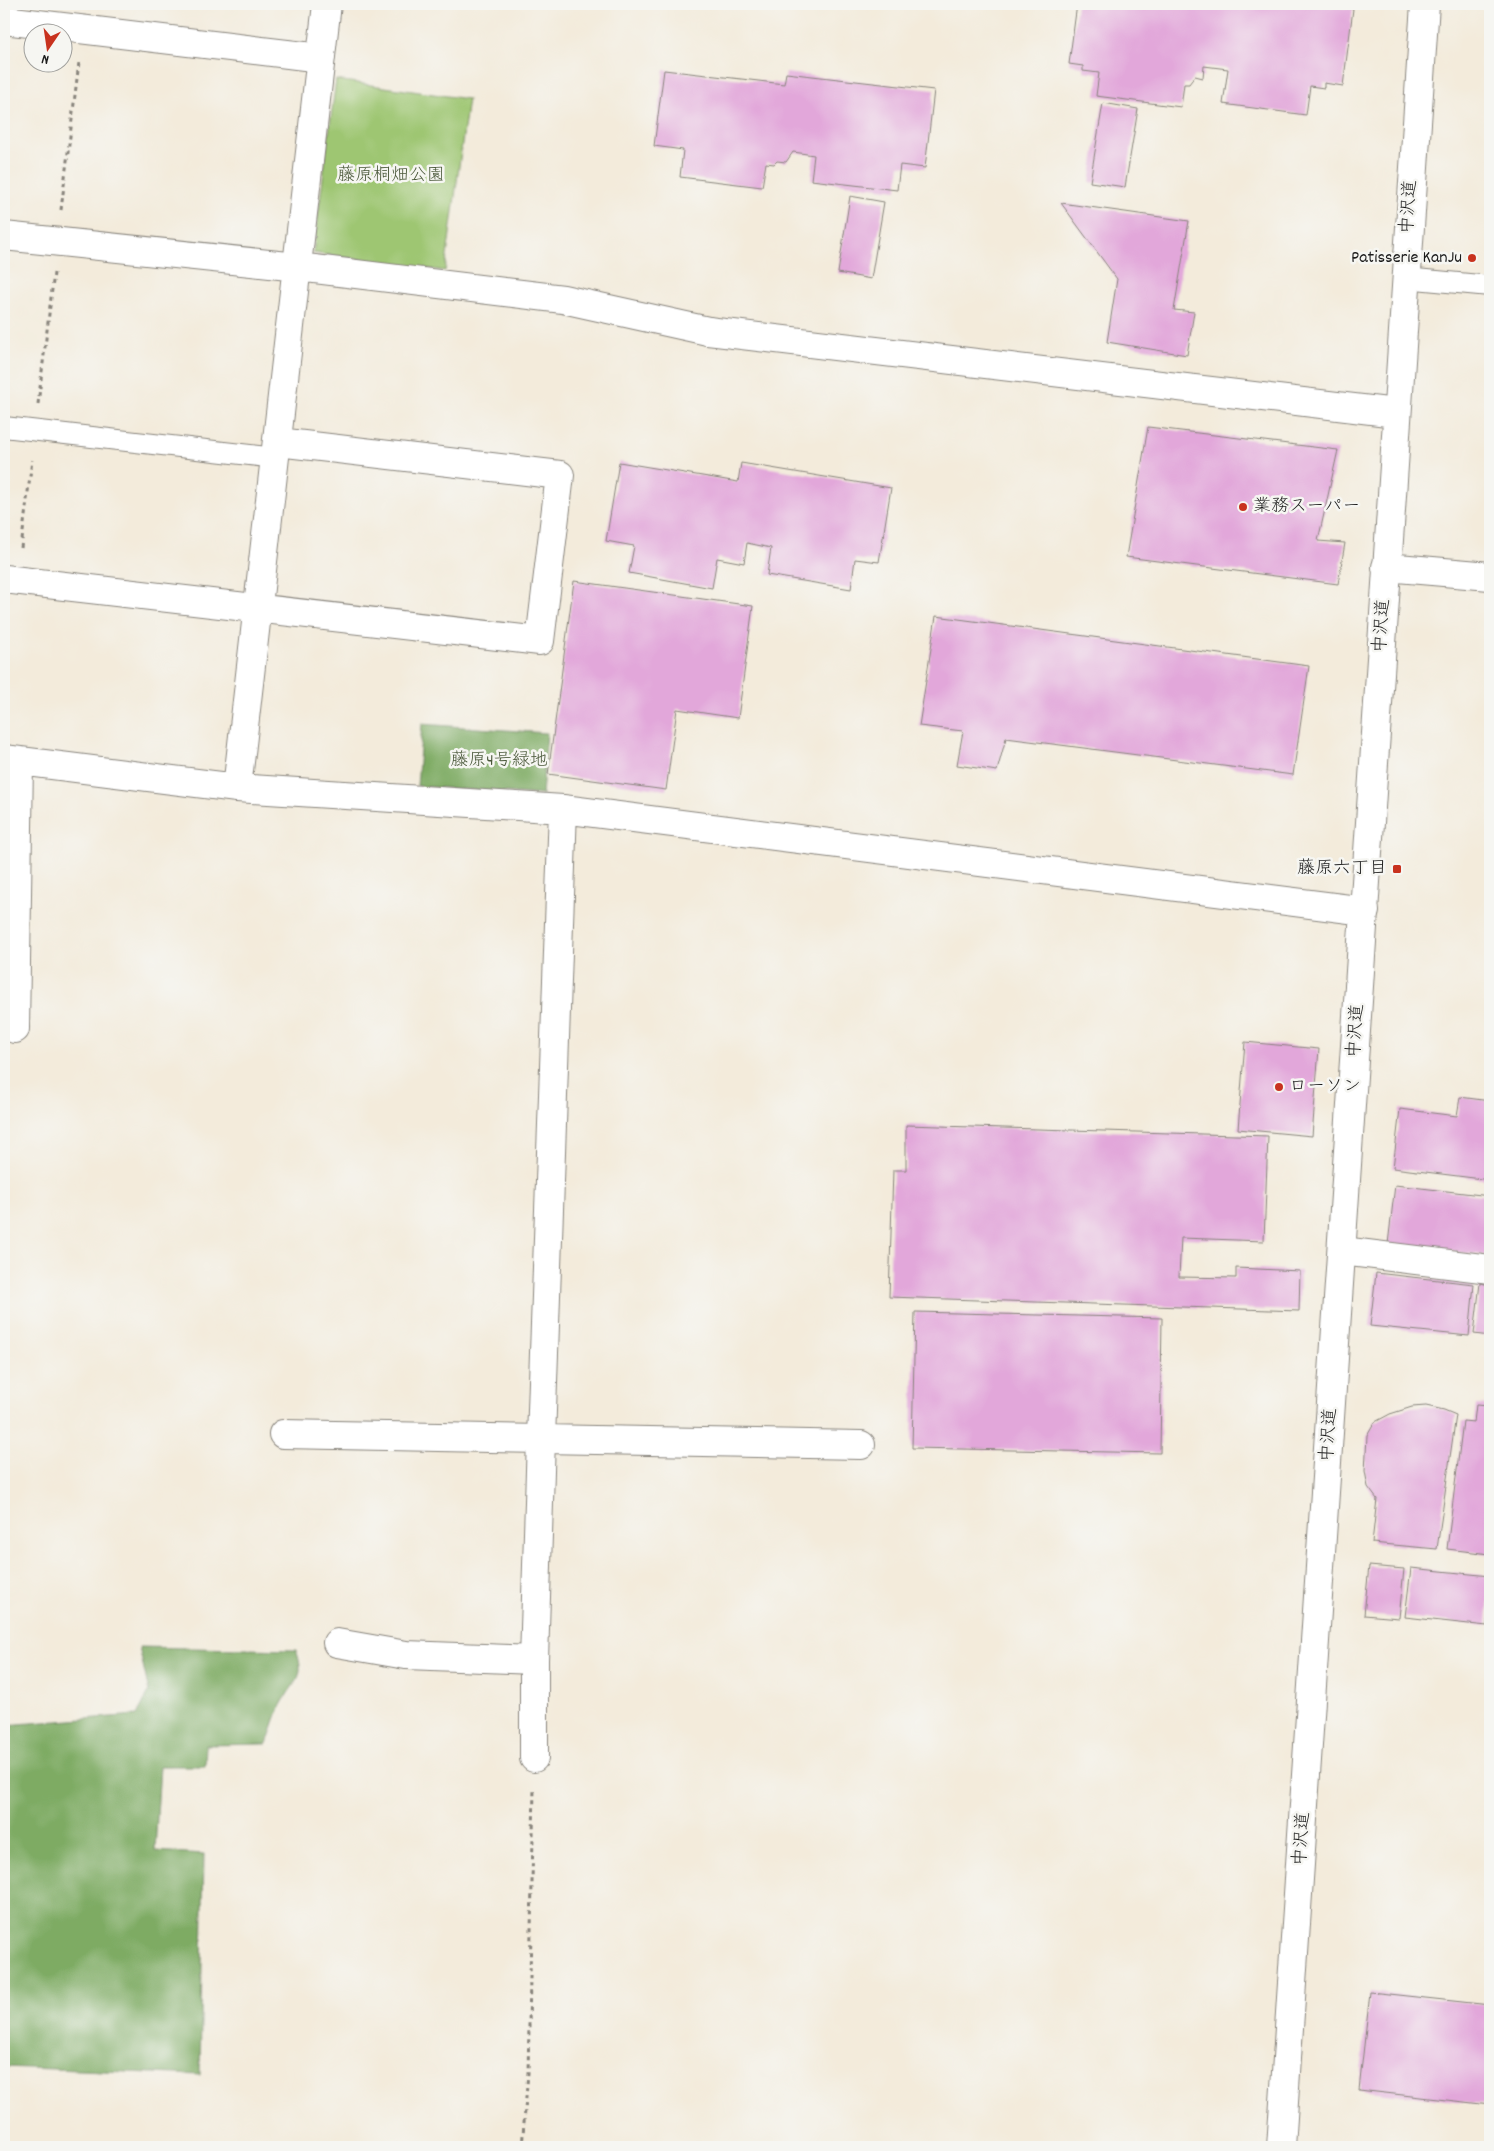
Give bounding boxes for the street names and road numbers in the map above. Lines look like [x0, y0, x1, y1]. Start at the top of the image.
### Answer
street label: 中沢道 [1396, 179, 1424, 235]
street label: 中沢道 [1369, 598, 1397, 654]
street label: 中沢道 [1343, 1003, 1371, 1059]
street label: 中沢道 [1316, 1407, 1344, 1463]
street label: 中沢道 [1289, 1811, 1317, 1867]

